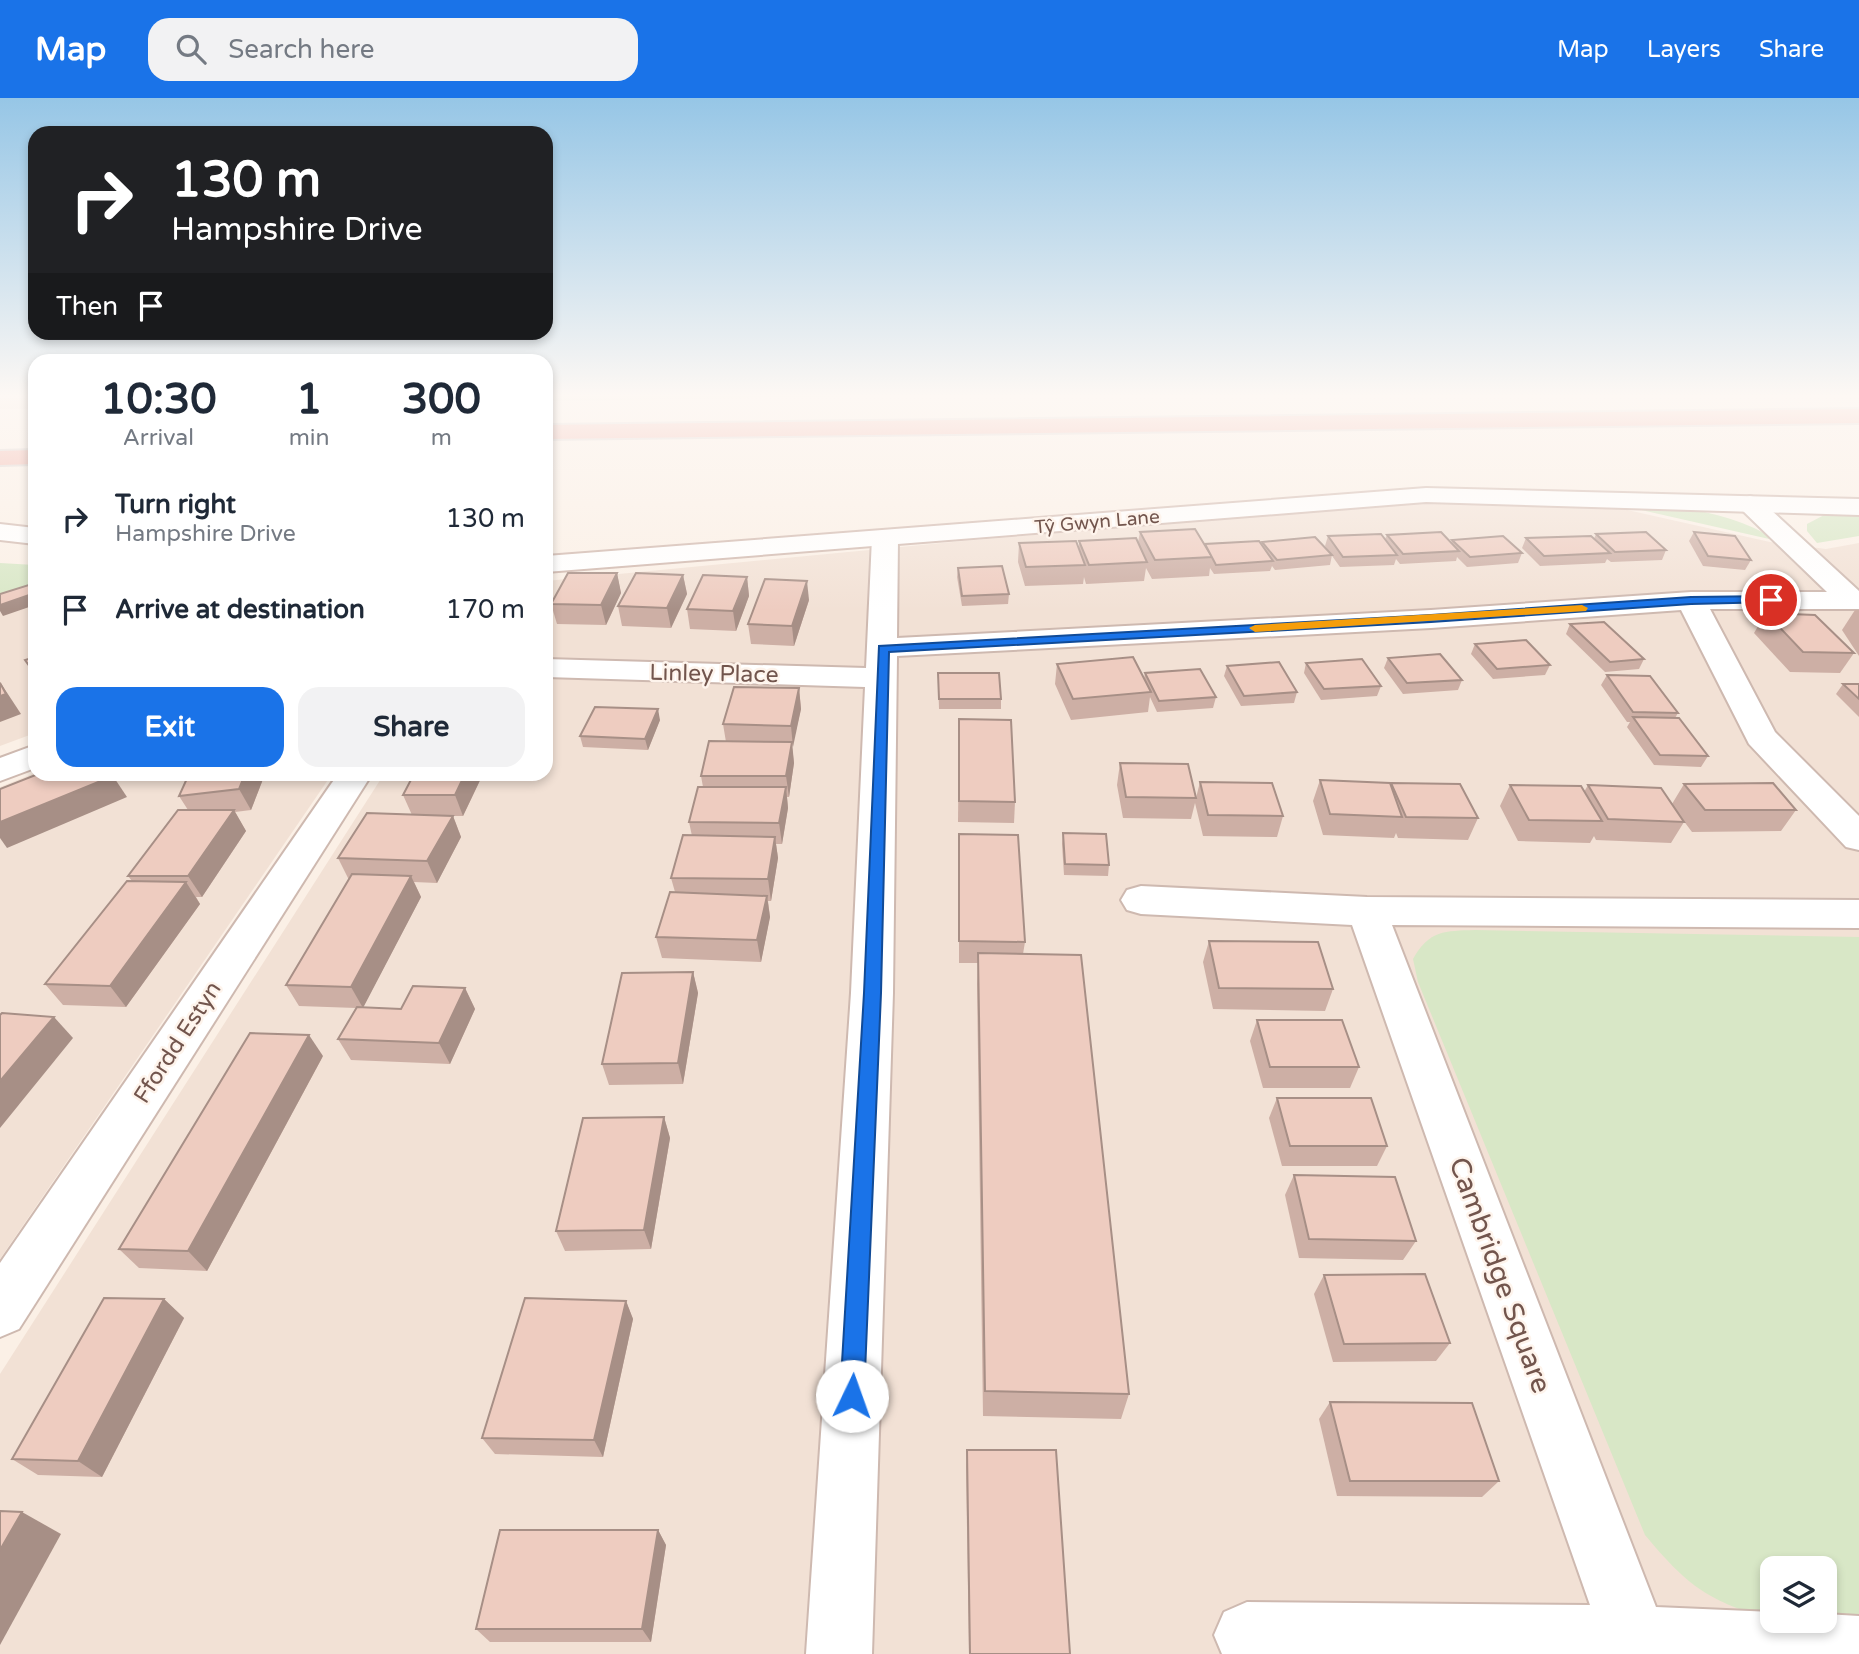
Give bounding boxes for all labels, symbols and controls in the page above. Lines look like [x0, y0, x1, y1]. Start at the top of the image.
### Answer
search box [148, 18, 638, 81]
text: Map [35, 30, 106, 69]
icon: search [172, 30, 210, 68]
text: Search here [228, 34, 374, 65]
text: Map [1557, 35, 1609, 64]
text: Layers [1647, 35, 1721, 64]
text: Share [1759, 35, 1824, 64]
text: 130 m [171, 151, 321, 210]
icon: right [56, 154, 147, 245]
text: Hampshire Drive [171, 211, 423, 249]
icon: arrive [132, 287, 170, 325]
text: Then [56, 291, 118, 322]
text: 10:30 [100, 374, 217, 425]
text: 1 [296, 374, 322, 425]
text: 300 [402, 374, 481, 425]
text: Arrival [123, 424, 194, 452]
text: min [289, 424, 330, 452]
text: m [431, 424, 452, 452]
text: Turn right [115, 489, 236, 520]
icon: right [56, 500, 94, 538]
text: 130 m [445, 503, 525, 534]
street label: Tŷ Gwyn Lane [1034, 506, 1161, 538]
text: Hampshire Drive [115, 520, 296, 548]
pin [1741, 570, 1801, 630]
icon: arrive [1752, 581, 1790, 619]
icon: arrive [56, 591, 94, 629]
text: Arrive at destination [115, 594, 365, 625]
text: 170 m [445, 594, 525, 625]
street label: Linley Place [649, 659, 779, 689]
button: Exit [56, 687, 284, 767]
button: Share [298, 687, 525, 767]
street label: Ffordd Estyn [128, 976, 228, 1109]
street label: Cambridge Square [1442, 1153, 1559, 1398]
position arrow [815, 1359, 889, 1433]
map controls [1760, 1556, 1837, 1633]
button: layers [1760, 1556, 1837, 1633]

